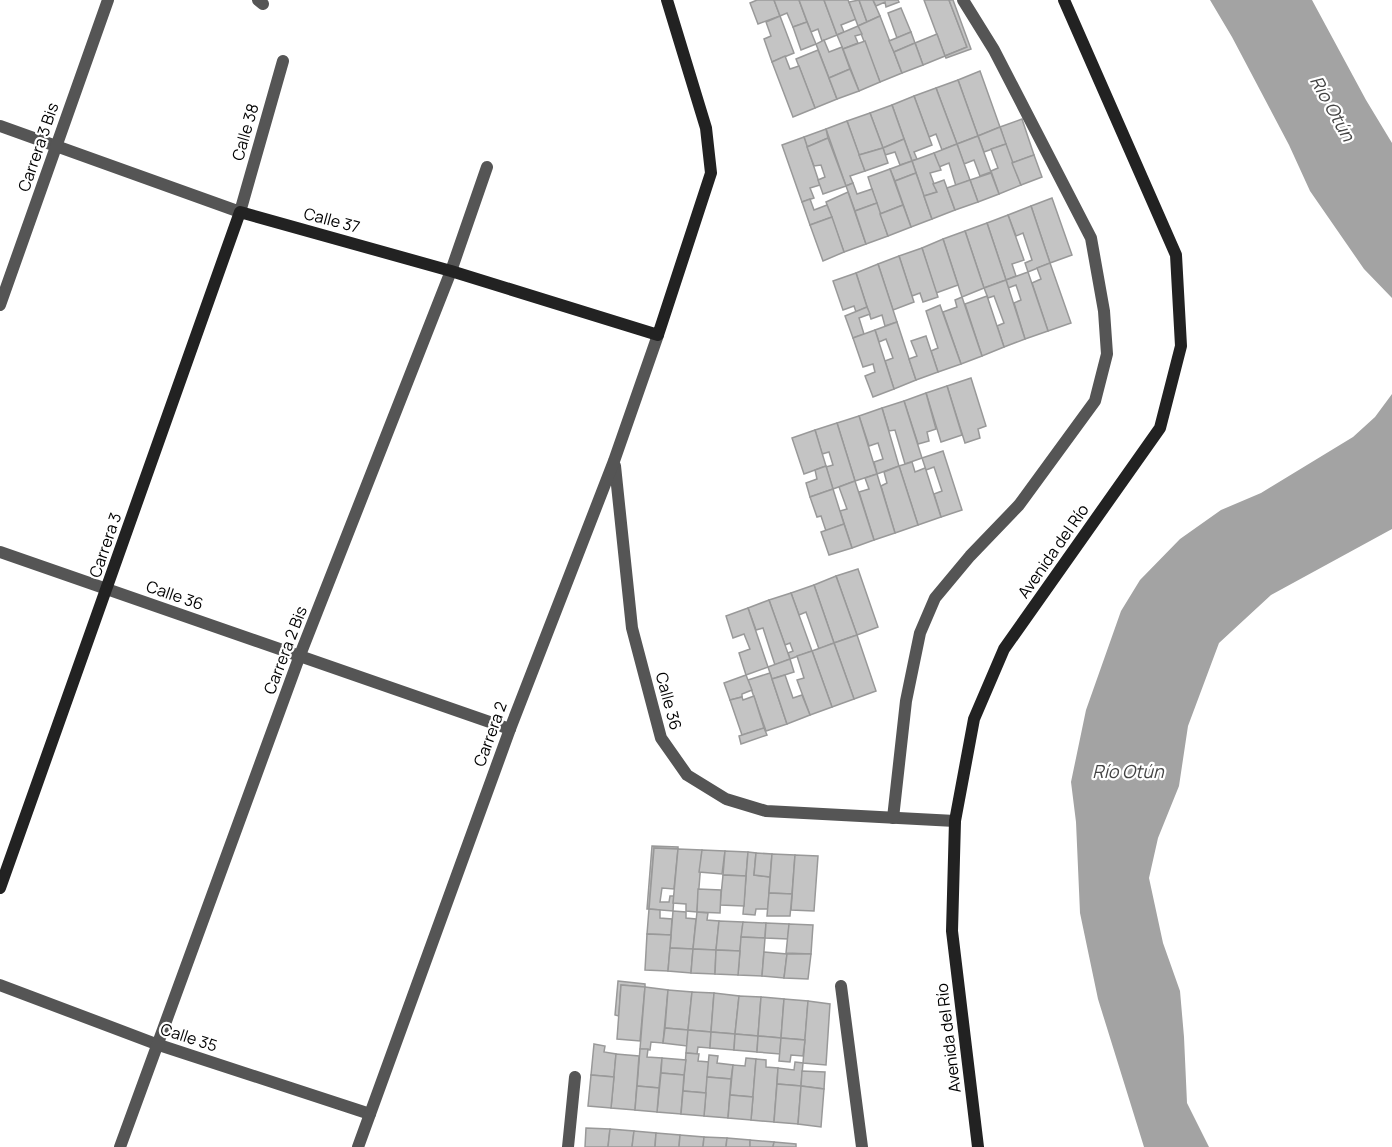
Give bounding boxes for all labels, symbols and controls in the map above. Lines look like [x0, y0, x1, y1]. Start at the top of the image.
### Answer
water label: Río Otún [1305, 71, 1361, 146]
street label: Carrera 3 Bis [13, 100, 63, 194]
street label: Calle 38 [226, 101, 264, 163]
street label: Calle 37 [302, 202, 362, 238]
street label: Avenida del Río [1012, 500, 1094, 602]
street label: Carrera 3 [84, 510, 126, 580]
street label: Calle 36 [143, 575, 207, 615]
street label: Carrera 2 Bis [258, 603, 312, 697]
street label: Calle 36 [651, 670, 687, 732]
street label: Carrera 2 [468, 698, 512, 770]
water label: Río Otún [1092, 759, 1165, 783]
street label: Avenida del Río [930, 982, 966, 1094]
street label: Calle 35 [158, 1018, 220, 1056]

